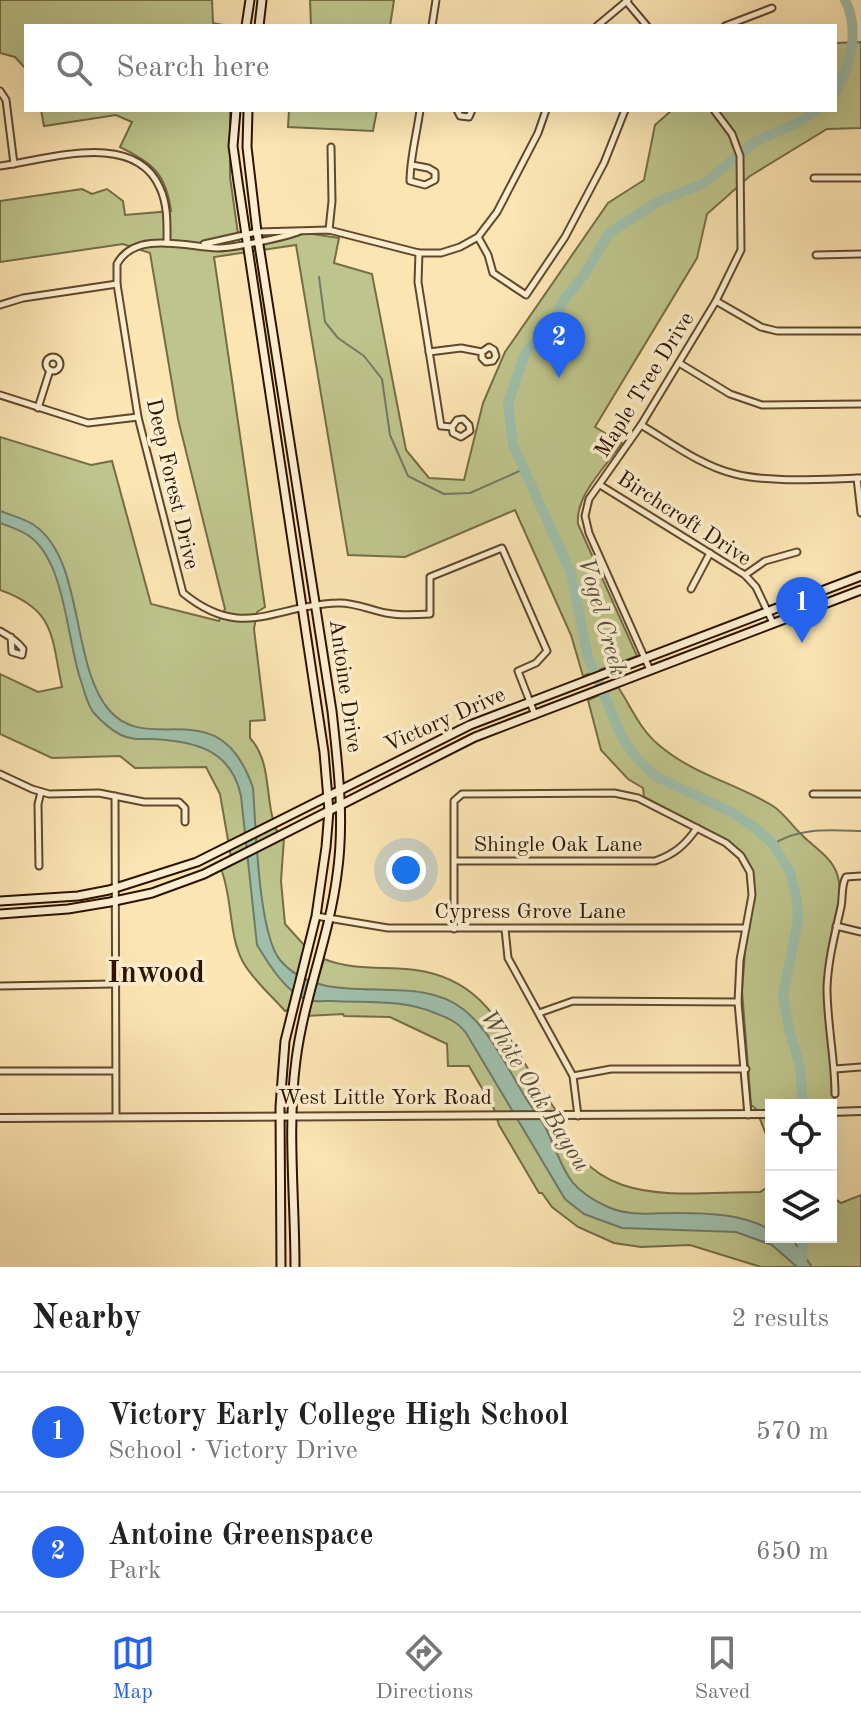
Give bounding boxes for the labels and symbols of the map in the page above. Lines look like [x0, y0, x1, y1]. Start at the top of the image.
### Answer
street label: Maple Tree Drive [591, 308, 699, 462]
pin: 2 [533, 312, 585, 378]
street label: Deep Forest Drive [142, 396, 202, 572]
street label: Birchcroft Drive [613, 468, 755, 570]
water label: Vogel Creek [573, 555, 629, 679]
pin: 1 [776, 577, 828, 643]
street label: Antoine Drive [325, 618, 365, 754]
street label: Victory Drive [381, 684, 509, 756]
street label: Shingle Oak Lane [473, 834, 643, 856]
your location [386, 850, 426, 890]
street label: Cypress Grove Lane [434, 901, 626, 923]
district label: Inwood [107, 959, 205, 989]
water label: White Oak Bayou [475, 1006, 593, 1176]
street label: West Little York Road [278, 1087, 492, 1109]

